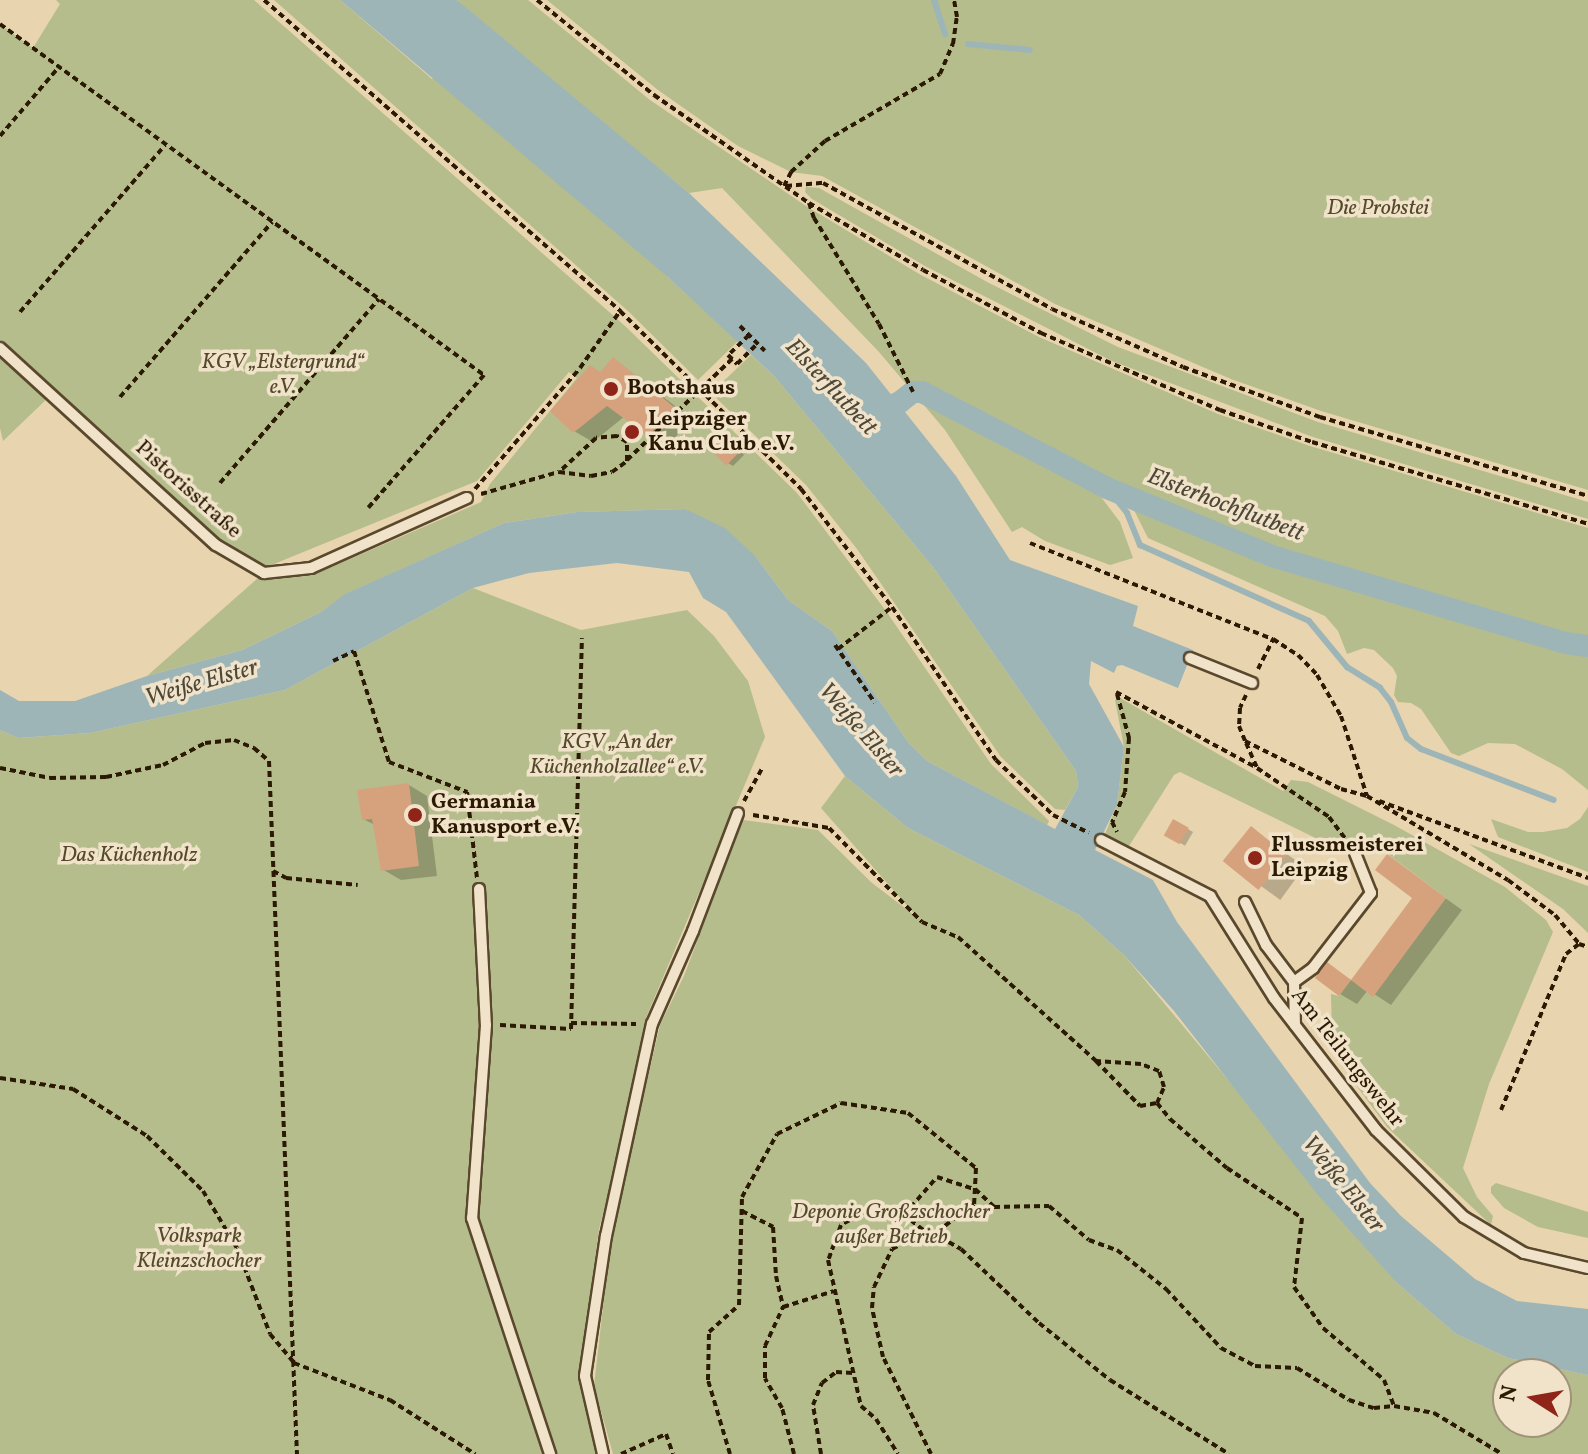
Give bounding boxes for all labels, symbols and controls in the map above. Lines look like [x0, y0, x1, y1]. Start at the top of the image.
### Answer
park label: Die Probstei [1327, 196, 1429, 222]
water label: Elsterflutbett [778, 334, 882, 442]
park label: KGV „Elstergrund“ e.V. [202, 349, 364, 400]
place label: Bootshaus [627, 376, 735, 402]
marker: Bootshaus [602, 380, 620, 398]
place label: Leipziger Kanu Club e.V. [648, 406, 795, 458]
marker: Leipziger Kanu Club e.V. [623, 423, 641, 441]
street label: Pistorisstraße [129, 435, 247, 545]
water label: Elsterhochflutbett [1143, 463, 1307, 549]
water label: Weiße Elster [142, 654, 262, 714]
water label: Weiße Elster [811, 678, 909, 784]
park label: KGV „An der Küchenholzallee“ e.V. [530, 729, 704, 780]
place label: Germania Kanusport e.V. [431, 789, 580, 840]
marker: Germania Kanusport e.V. [406, 806, 424, 824]
place label: Flussmeisterei Leipzig [1271, 832, 1424, 884]
park label: Das Küchenholz [60, 843, 198, 869]
marker: Flussmeisterei Leipzig [1246, 849, 1264, 867]
street label: Am Teilungswehr [1284, 983, 1410, 1133]
water label: Weiße Elster [1294, 1131, 1390, 1239]
park label: Deponie Großzschocher außer Betrieb [792, 1199, 990, 1250]
park label: Volkspark Kleinzschocher [137, 1223, 261, 1274]
north arrow [1492, 1358, 1572, 1438]
text: N [1493, 1383, 1527, 1405]

